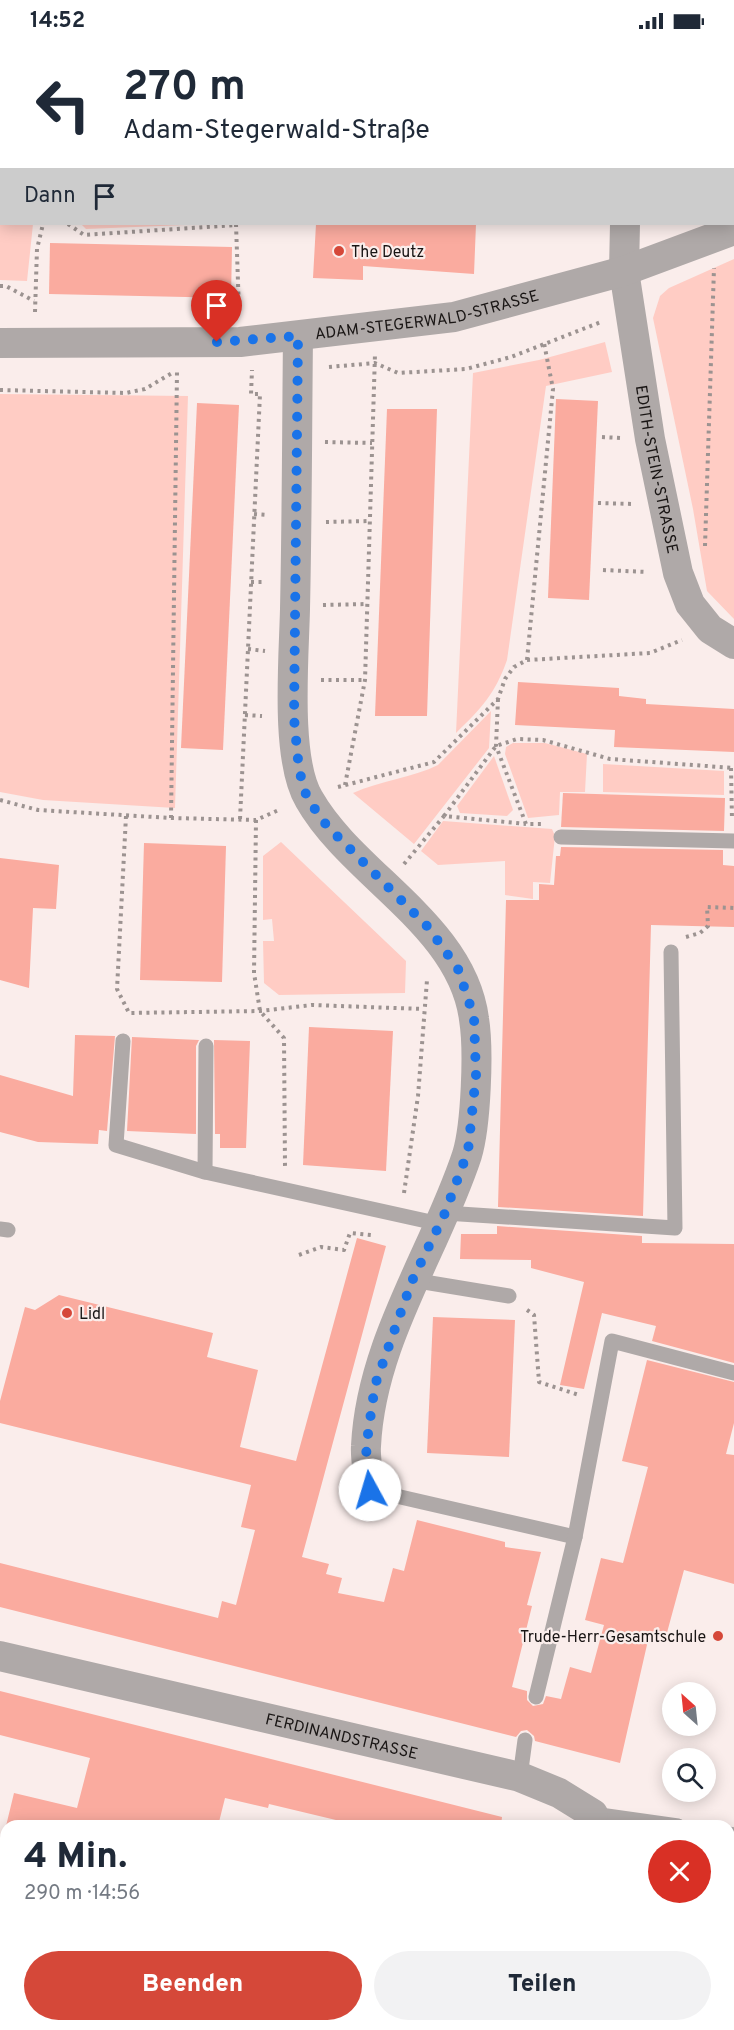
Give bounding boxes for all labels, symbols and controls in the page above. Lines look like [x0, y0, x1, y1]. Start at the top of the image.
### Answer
text: 14:52 [30, 8, 85, 35]
text: 270 m [123, 62, 246, 115]
icon: left [24, 66, 102, 144]
text: Adam-Stegerwald-Straße [123, 114, 430, 148]
icon: arrive [88, 180, 121, 213]
text: Dann [24, 183, 76, 210]
place label: The Deutz [351, 243, 424, 263]
marker: The Deutz [332, 244, 346, 258]
pin [191, 280, 242, 342]
street label: ADAM-STEGERWALD-STRASSE [314, 287, 541, 345]
icon: arrive [200, 289, 233, 322]
street label: EDITH-STEIN-STRASSE [630, 384, 682, 556]
place label: Lidl [79, 1305, 105, 1325]
marker: Lidl [60, 1306, 74, 1320]
position arrow [338, 1458, 402, 1522]
place label: Trude-Herr-Gesamtschule [520, 1628, 706, 1648]
marker: Trude-Herr-Gesamtschule [711, 1629, 725, 1643]
north arrow [662, 1682, 716, 1736]
map controls [662, 1682, 716, 1802]
street label: FERDINANDSTRASSE [263, 1710, 420, 1765]
button: search [662, 1748, 716, 1802]
text: 4 Min. [24, 1835, 127, 1881]
button: close [648, 1840, 711, 1903]
text: 290 m · 14:56 [24, 1881, 140, 1907]
button: Beenden [24, 1951, 362, 2020]
button: Teilen [374, 1951, 711, 2020]

